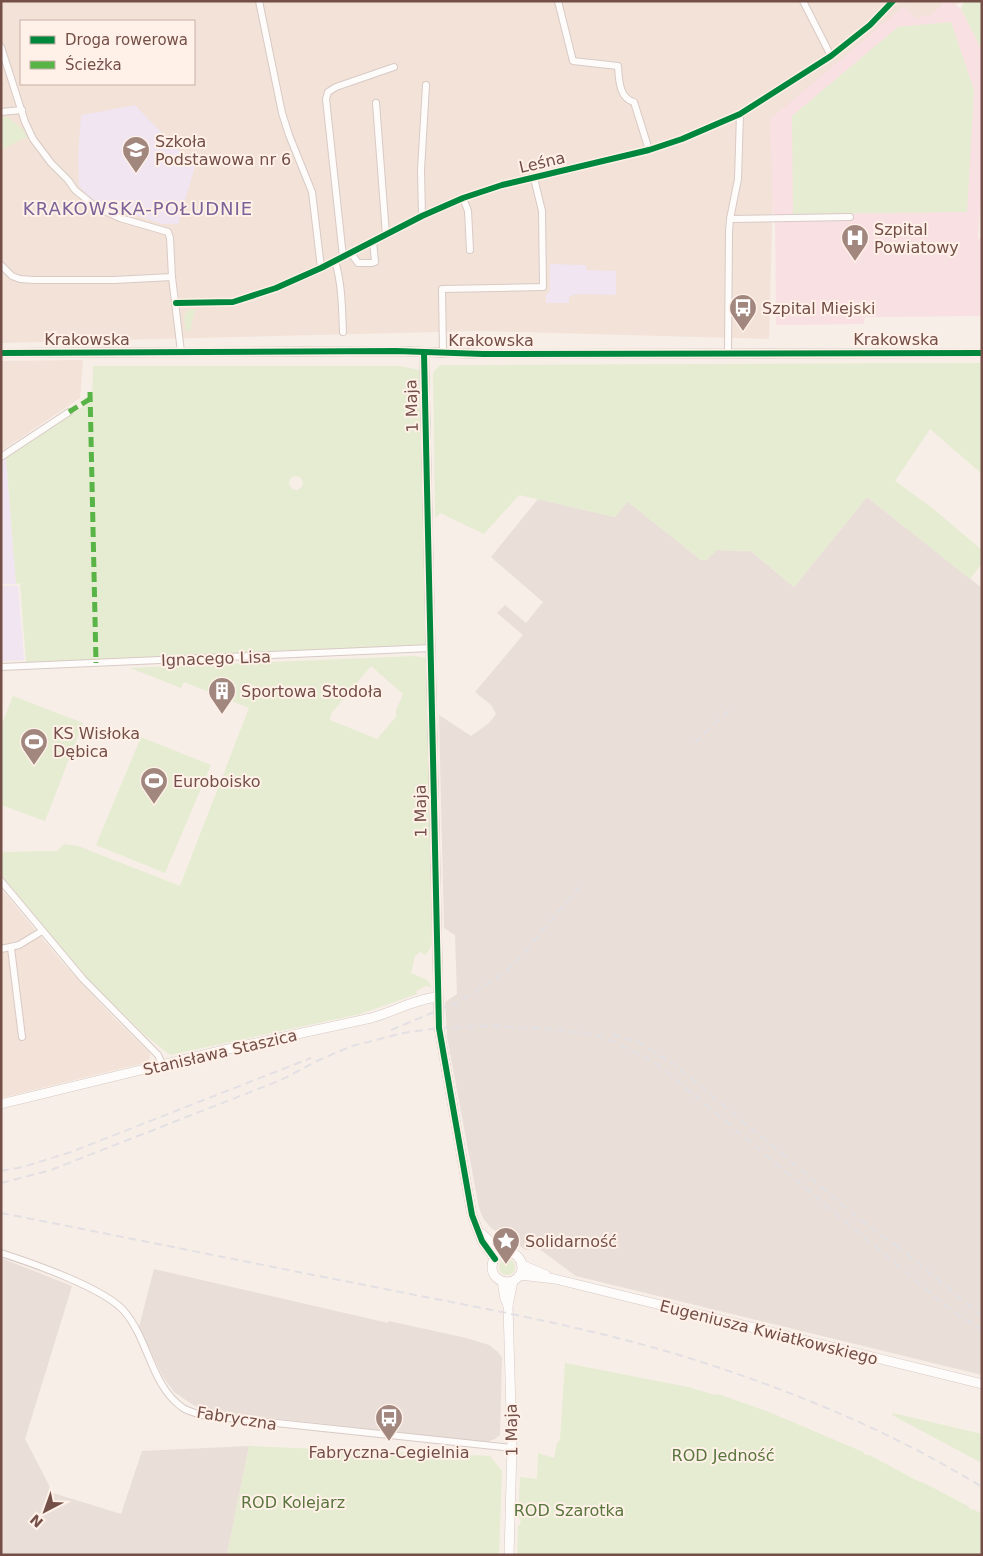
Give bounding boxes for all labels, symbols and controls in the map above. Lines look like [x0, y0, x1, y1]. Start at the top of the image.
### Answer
legend [20, 20, 195, 85]
text: Droga rowerowa [65, 31, 188, 49]
text: Ścieżka [65, 55, 122, 74]
place label: Szkoła Podstawowa nr 6 [155, 132, 291, 169]
school or university icon: Szkoła Podstawowa nr 6 [121, 135, 151, 174]
street label: Leśna [517, 148, 567, 177]
district label: KRAKOWSKA-POŁUDNIE [23, 198, 253, 219]
place label: Szpital Powiatowy [874, 220, 959, 257]
hospital icon: Szpital Powiatowy [840, 223, 870, 262]
bus stop icon: Szpital Miejski [728, 293, 758, 332]
place label: Szpital Miejski [762, 299, 875, 318]
street label: Krakowska [44, 330, 130, 349]
street label: Krakowska [853, 330, 939, 349]
street label: Krakowska [448, 331, 534, 350]
street label: 1 Maja [401, 379, 422, 433]
street label: Ignacego Lisa [161, 647, 271, 670]
building icon: Sportowa Stodoła [207, 676, 237, 715]
place label: Sportowa Stodoła [241, 682, 382, 701]
place label: KS Wisłoka Dębica [53, 724, 140, 761]
sports icon: KS Wisłoka Dębica [19, 727, 49, 766]
sports icon: Euroboisko [139, 766, 169, 805]
place label: Euroboisko [173, 772, 260, 791]
street label: 1 Maja [411, 784, 430, 838]
street label: Stanisława Staszica [141, 1026, 299, 1079]
place icon: Solidarność [491, 1226, 521, 1265]
place label: Solidarność [525, 1232, 617, 1251]
street label: Eugeniusza Kwiatkowskiego [658, 1296, 880, 1369]
street label: Fabryczna [195, 1403, 278, 1434]
bus stop icon: Fabryczna-Cegielnia [374, 1403, 404, 1442]
street label: 1 Maja [502, 1403, 521, 1457]
place label: Fabryczna-Cegielnia [309, 1443, 469, 1462]
park label: ROD Jedność [672, 1446, 774, 1465]
north arrow [20, 1486, 70, 1536]
park label: ROD Kolejarz [241, 1493, 345, 1512]
park label: ROD Szarotka [514, 1501, 624, 1520]
text: N [27, 1511, 46, 1531]

